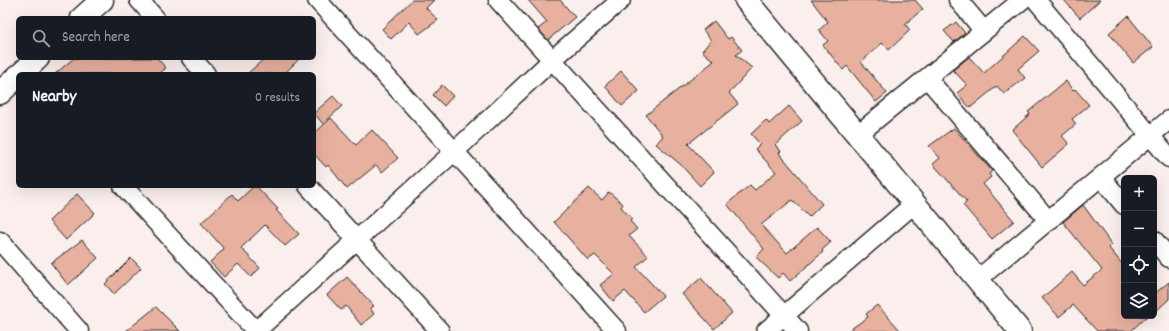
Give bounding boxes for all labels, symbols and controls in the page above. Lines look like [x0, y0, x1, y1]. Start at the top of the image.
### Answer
search box [16, 16, 316, 60]
icon: search [30, 27, 52, 49]
text: Search here [62, 27, 130, 49]
text: Nearby [32, 86, 76, 110]
text: 0 results [255, 89, 300, 108]
map controls [1121, 175, 1157, 319]
button: + [1121, 175, 1157, 211]
button: − [1121, 211, 1157, 247]
button: locate [1121, 247, 1157, 283]
button: layers [1121, 283, 1157, 319]

